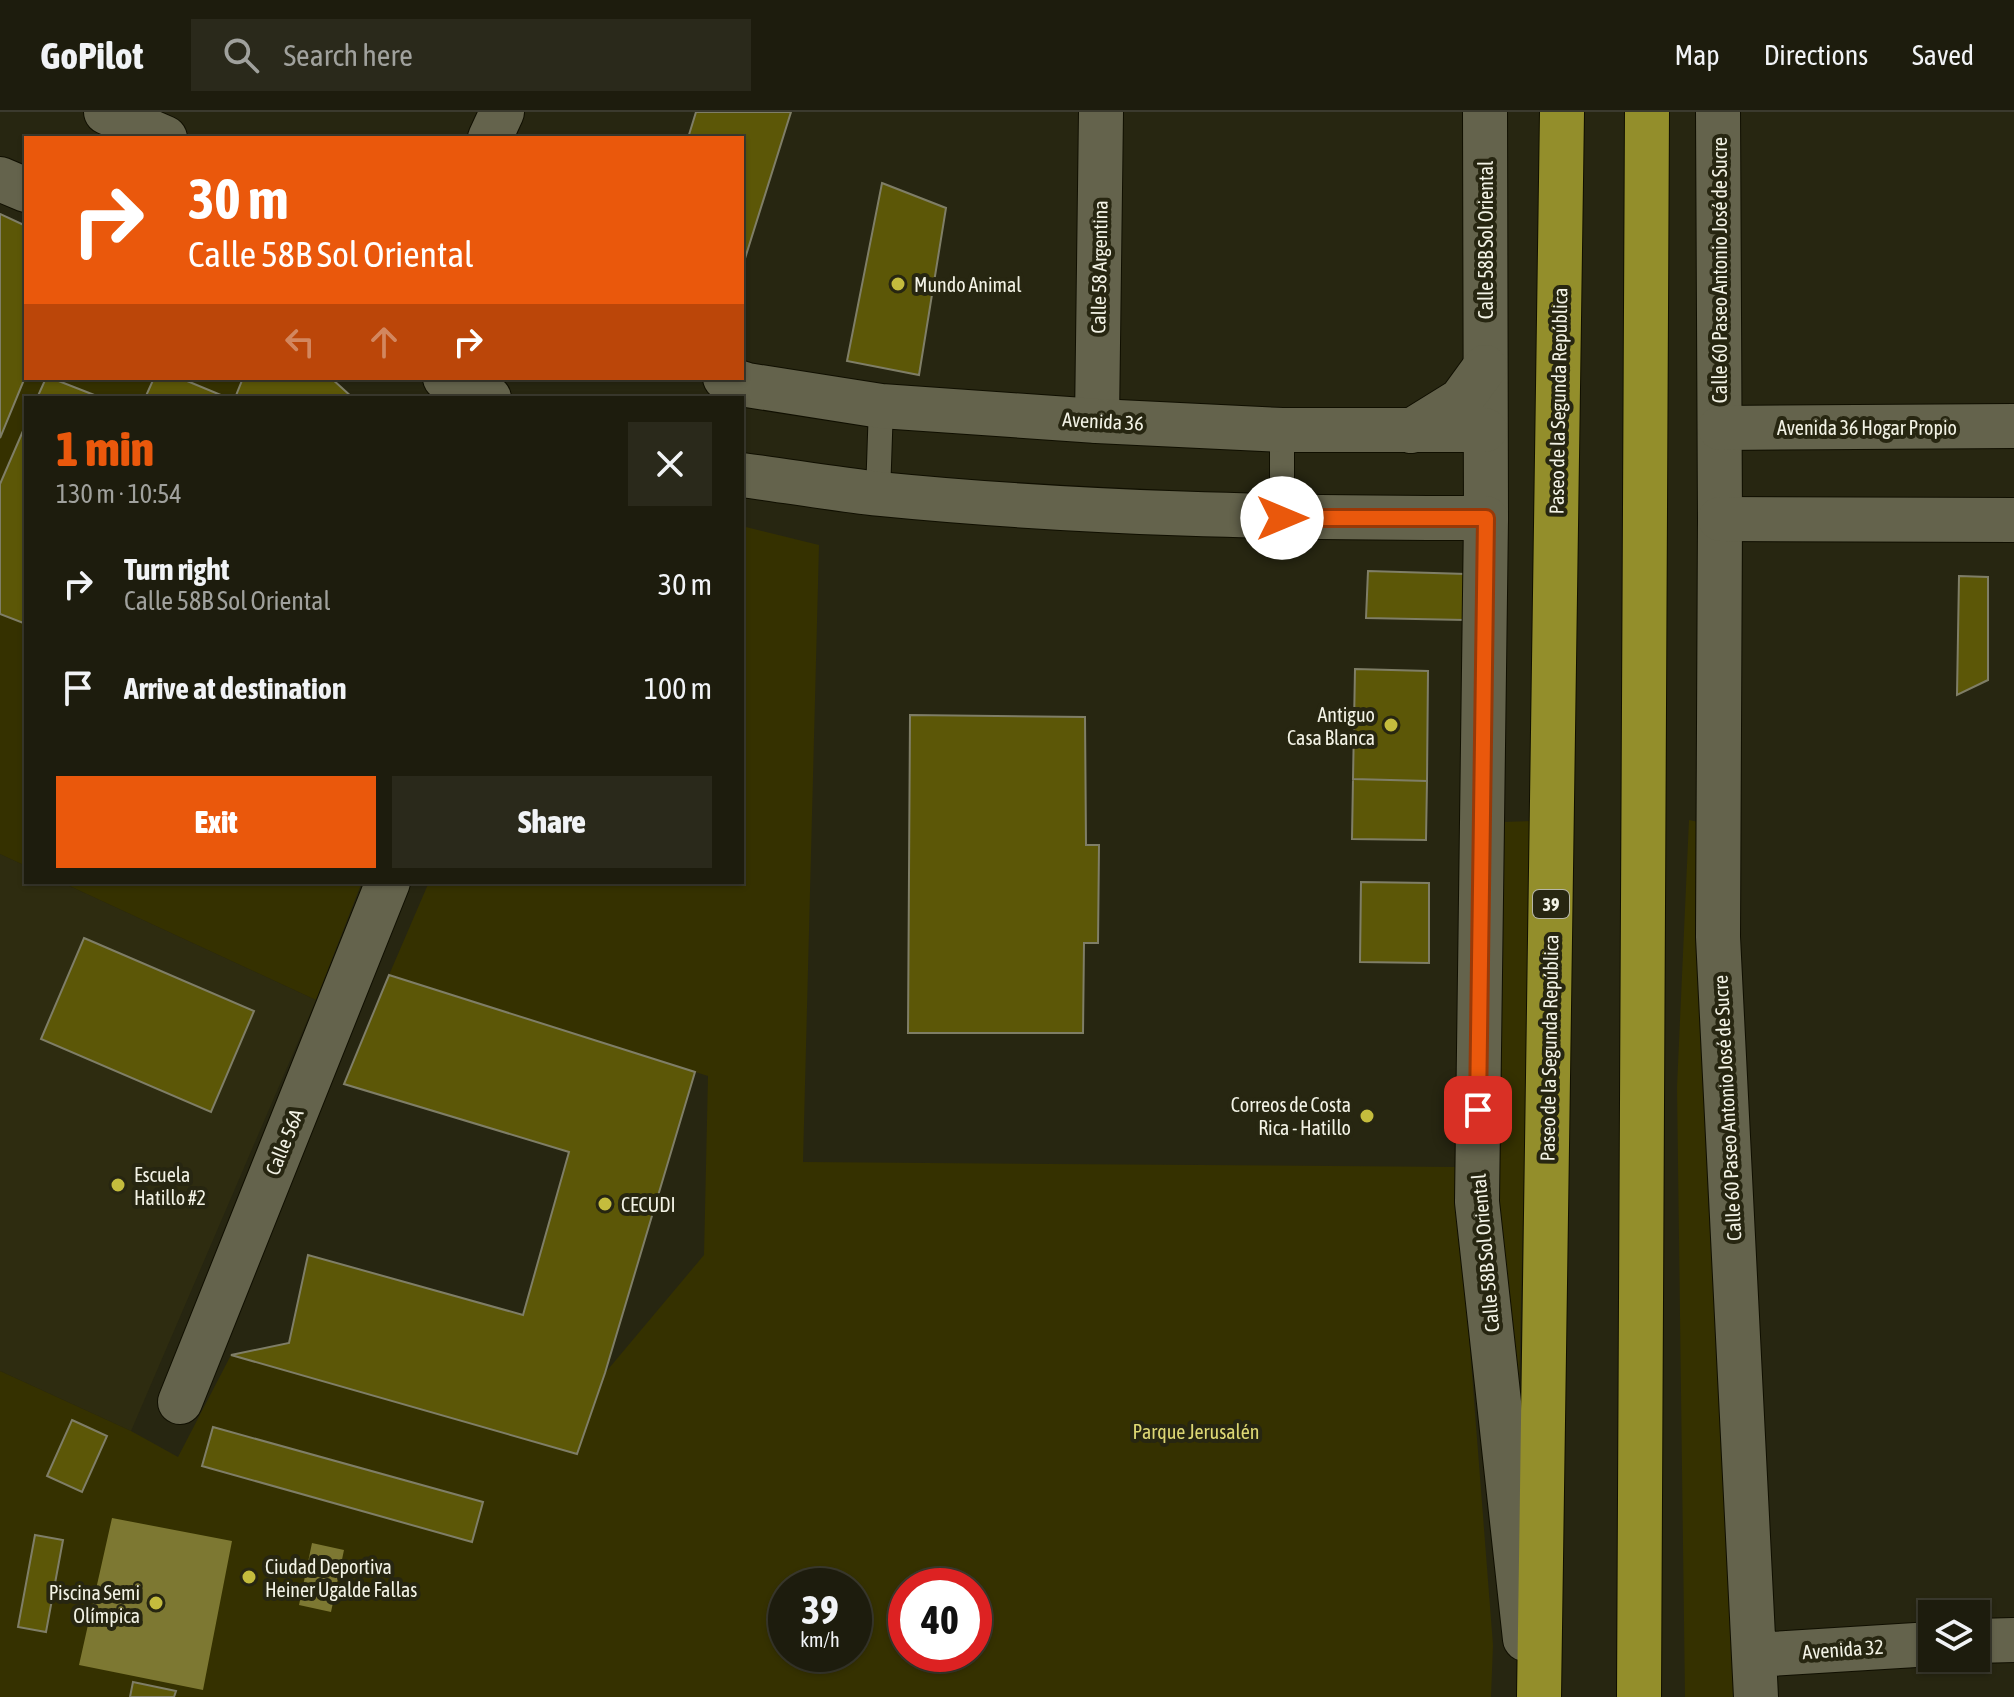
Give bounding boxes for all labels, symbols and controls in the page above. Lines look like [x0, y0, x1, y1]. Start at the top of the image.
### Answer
search box [191, 19, 751, 91]
icon: search [219, 33, 263, 77]
text: GoPilot [40, 34, 143, 77]
text: Search here [283, 38, 413, 72]
text: Map [1675, 39, 1720, 71]
text: Directions [1764, 39, 1868, 71]
text: Saved [1912, 39, 1974, 71]
street label: Calle 60 Paseo Antonio José de Sucre [1708, 137, 1731, 403]
street label: Calle 58B Sol Oriental [1474, 160, 1497, 319]
text: 30 m [188, 167, 289, 231]
icon: right [56, 168, 160, 272]
street label: Calle 58 Argentina [1086, 200, 1112, 334]
text: Calle 58B Sol Oriental [188, 233, 474, 275]
place label: Mundo Animal [914, 273, 1022, 296]
marker: Mundo Animal [889, 275, 907, 293]
street label: Paseo de la Segunda República [1545, 287, 1571, 515]
icon: left [278, 320, 322, 364]
icon: ahead [362, 320, 406, 364]
icon: right [446, 320, 490, 364]
street label: Avenida 36 [1062, 407, 1144, 435]
street label: Avenida 36 Hogar Propio [1777, 416, 1957, 439]
text: 1 min [56, 421, 154, 476]
button: close [628, 422, 712, 506]
position arrow [1240, 476, 1324, 560]
text: 130 m · 10:54 [56, 479, 182, 509]
text: Turn right [124, 552, 230, 586]
icon: right [56, 562, 100, 606]
text: 30 m [658, 567, 712, 601]
text: Calle 58B Sol Oriental [124, 586, 330, 616]
icon: arrive [56, 666, 100, 710]
text: Arrive at destination [124, 671, 346, 705]
text: 100 m [644, 671, 712, 705]
place label: Antiguo Casa Blanca [1287, 703, 1375, 749]
marker: Antiguo Casa Blanca [1382, 716, 1400, 734]
button: Exit [56, 776, 376, 868]
button: Share [392, 776, 712, 868]
road number: 39 [1533, 890, 1569, 918]
street label: Paseo de la Segunda República [1536, 934, 1562, 1162]
street label: Calle 60 Paseo Antonio José de Sucre [1709, 974, 1745, 1242]
pin [1444, 1076, 1512, 1144]
icon: arrive [1456, 1088, 1500, 1132]
place label: Correos de Costa Rica - Hatillo [1231, 1093, 1351, 1139]
street label: Calle 56A [260, 1105, 308, 1178]
marker: Correos de Costa Rica - Hatillo [1358, 1107, 1376, 1125]
place label: Escuela Hatillo #2 [134, 1163, 206, 1209]
street label: Calle 58B Sol Oriental [1467, 1172, 1503, 1333]
marker: Escuela Hatillo #2 [109, 1176, 127, 1194]
place label: CECUDI [621, 1193, 676, 1216]
marker: CECUDI [596, 1195, 614, 1213]
park label: Parque Jerusalén [1133, 1420, 1259, 1443]
place label: Ciudad Deportiva Heiner Ugalde Fallas [265, 1555, 417, 1601]
marker: Ciudad Deportiva Heiner Ugalde Fallas [240, 1568, 258, 1586]
speed limit sign: 40 [888, 1568, 992, 1672]
place label: Piscina Semi Olímpica [49, 1581, 140, 1627]
text: 39 [801, 1587, 839, 1632]
marker: Piscina Semi Olímpica [147, 1594, 165, 1612]
map controls [1918, 1600, 1990, 1672]
button: layers [1918, 1600, 1990, 1672]
text: km/h [800, 1628, 840, 1651]
street label: Avenida 32 [1802, 1635, 1884, 1663]

